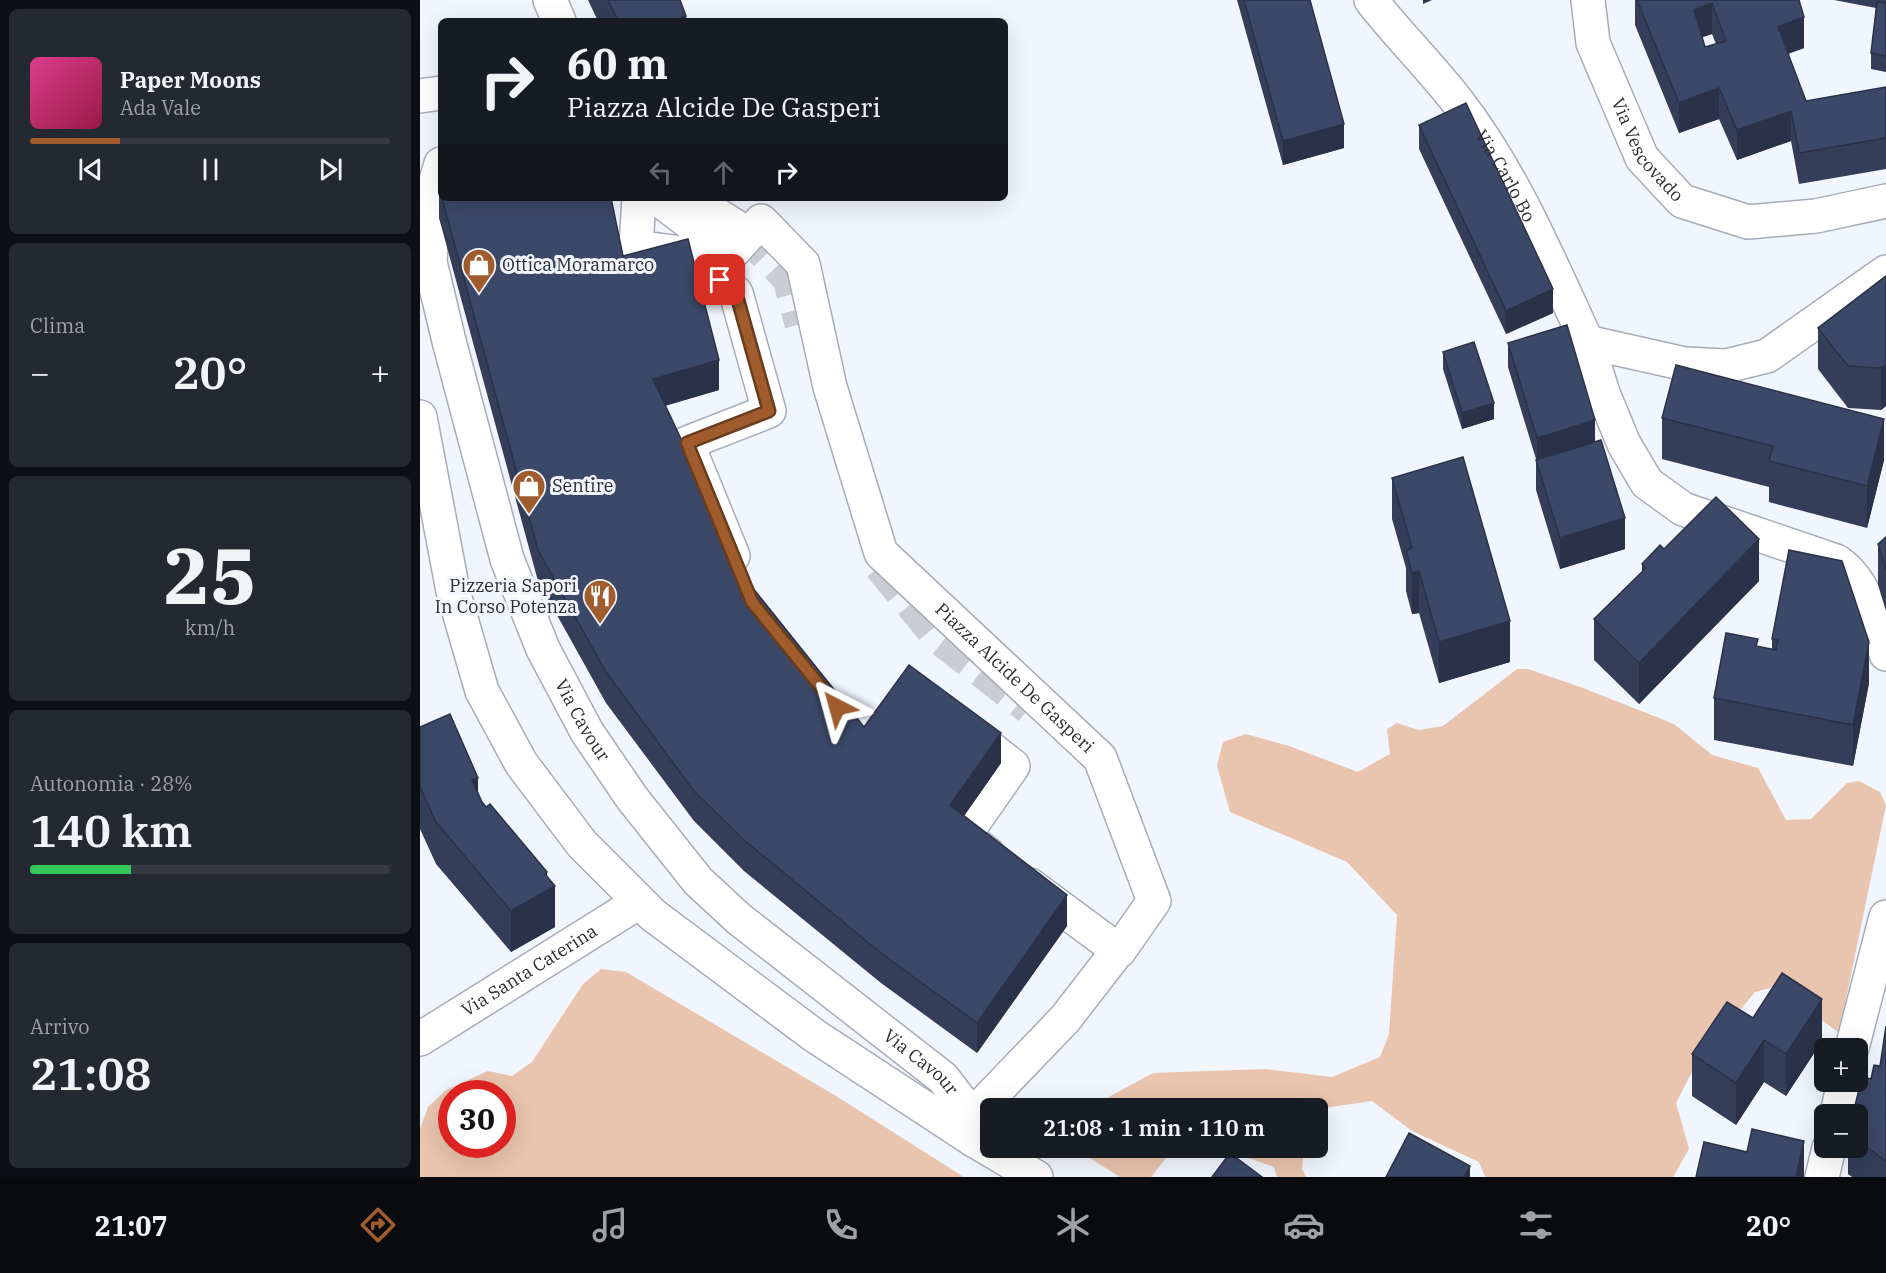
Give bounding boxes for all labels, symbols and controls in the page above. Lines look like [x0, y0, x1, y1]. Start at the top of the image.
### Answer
text: 60 m [567, 36, 668, 91]
icon: right [468, 42, 546, 120]
text: Paper Moons [120, 65, 261, 94]
text: Piazza Alcide De Gasperi [567, 89, 881, 124]
text: Ada Vale [120, 94, 201, 121]
street label: Via Vescovado [1607, 94, 1689, 206]
street label: Via Carlo Bo [1470, 125, 1541, 226]
icon: previous [74, 153, 107, 186]
icon: pause [194, 153, 227, 186]
icon: next [314, 153, 347, 186]
icon: left [644, 156, 677, 189]
icon: ahead [707, 156, 740, 189]
icon: right [770, 156, 803, 189]
shop icon: Ottica Moramarco [461, 247, 497, 294]
place label: Ottica Moramarco [502, 253, 654, 276]
pin [694, 254, 745, 305]
icon: arrive [703, 263, 736, 296]
text: Clima [30, 312, 85, 339]
text: 20° [172, 343, 248, 401]
text: − [30, 351, 50, 394]
text: + [370, 351, 390, 394]
shop icon: Sentire [511, 468, 547, 515]
place label: Sentire [552, 474, 613, 497]
text: 25 [163, 524, 257, 625]
place label: Pizzeria Sapori In Corso Potenza [435, 574, 577, 618]
restaurant icon: Pizzeria Sapori In Corso Potenza [582, 578, 618, 625]
street label: Piazza Alcide De Gasperi [931, 598, 1099, 758]
text: km/h [185, 614, 235, 641]
street label: Via Cavour [550, 675, 615, 765]
position arrow [805, 675, 869, 739]
text: Autonomia · 28% [30, 770, 192, 797]
text: 140 km [30, 801, 192, 859]
street label: Via Santa Caterina [457, 919, 601, 1021]
text: Arrivo [30, 1013, 90, 1040]
street label: Via Cavour [879, 1024, 964, 1099]
map controls [1814, 1038, 1868, 1158]
button: + [1814, 1038, 1868, 1092]
text: 21:08 [30, 1044, 151, 1102]
speed limit sign: 30 [438, 1080, 516, 1158]
button: − [1814, 1104, 1868, 1158]
text: 21:08 · 1 min · 110 m [1043, 1113, 1265, 1142]
icon: directions [357, 1204, 399, 1246]
icon: music [589, 1204, 631, 1246]
icon: phone [820, 1204, 862, 1246]
icon: climate [1052, 1204, 1094, 1246]
icon: car [1283, 1204, 1325, 1246]
icon: filters [1515, 1204, 1557, 1246]
text: 21:07 [95, 1208, 168, 1243]
text: 20° [1746, 1208, 1791, 1243]

